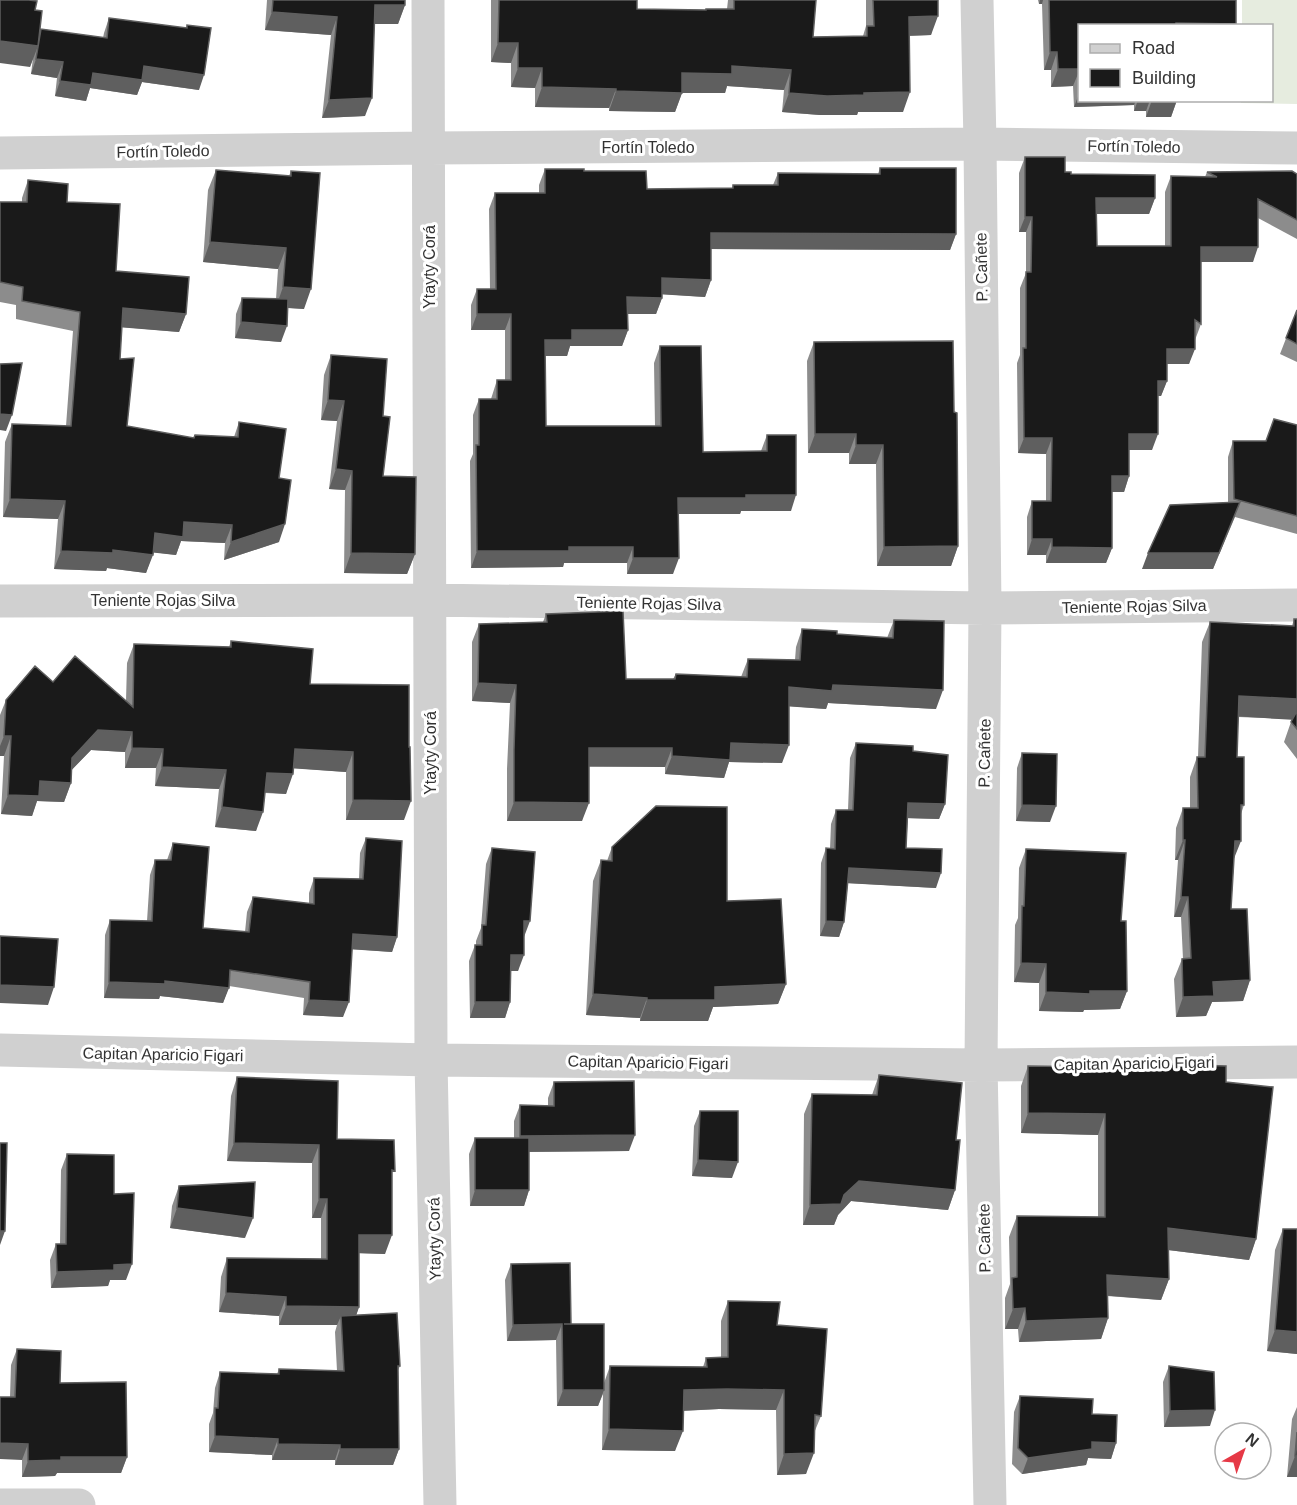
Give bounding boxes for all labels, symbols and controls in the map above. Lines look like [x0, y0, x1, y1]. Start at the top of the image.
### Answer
legend [1078, 24, 1273, 102]
text: Road [1132, 38, 1175, 58]
text: Building [1132, 68, 1196, 88]
street label: Fortín Toledo [1087, 137, 1181, 156]
street label: Fortín Toledo [601, 139, 695, 156]
street label: Fortín Toledo [116, 142, 210, 161]
street label: Ytayty Corá [421, 225, 438, 309]
street label: P. Cañete [972, 232, 991, 302]
street label: Teniente Rojas Silva [91, 592, 236, 609]
street label: Teniente Rojas Silva [576, 594, 722, 613]
street label: Teniente Rojas Silva [1061, 597, 1207, 616]
street label: Ytayty Corá [422, 711, 439, 795]
street label: P. Cañete [975, 718, 994, 788]
street label: Capitan Aparicio Figari [82, 1045, 244, 1064]
street label: Capitan Aparicio Figari [567, 1053, 729, 1072]
street label: Capitan Aparicio Figari [1053, 1054, 1215, 1073]
street label: Ytayty Corá [425, 1197, 444, 1281]
street label: P. Cañete [975, 1203, 994, 1273]
north arrow [1213, 1421, 1273, 1481]
text: N [1242, 1430, 1262, 1450]

